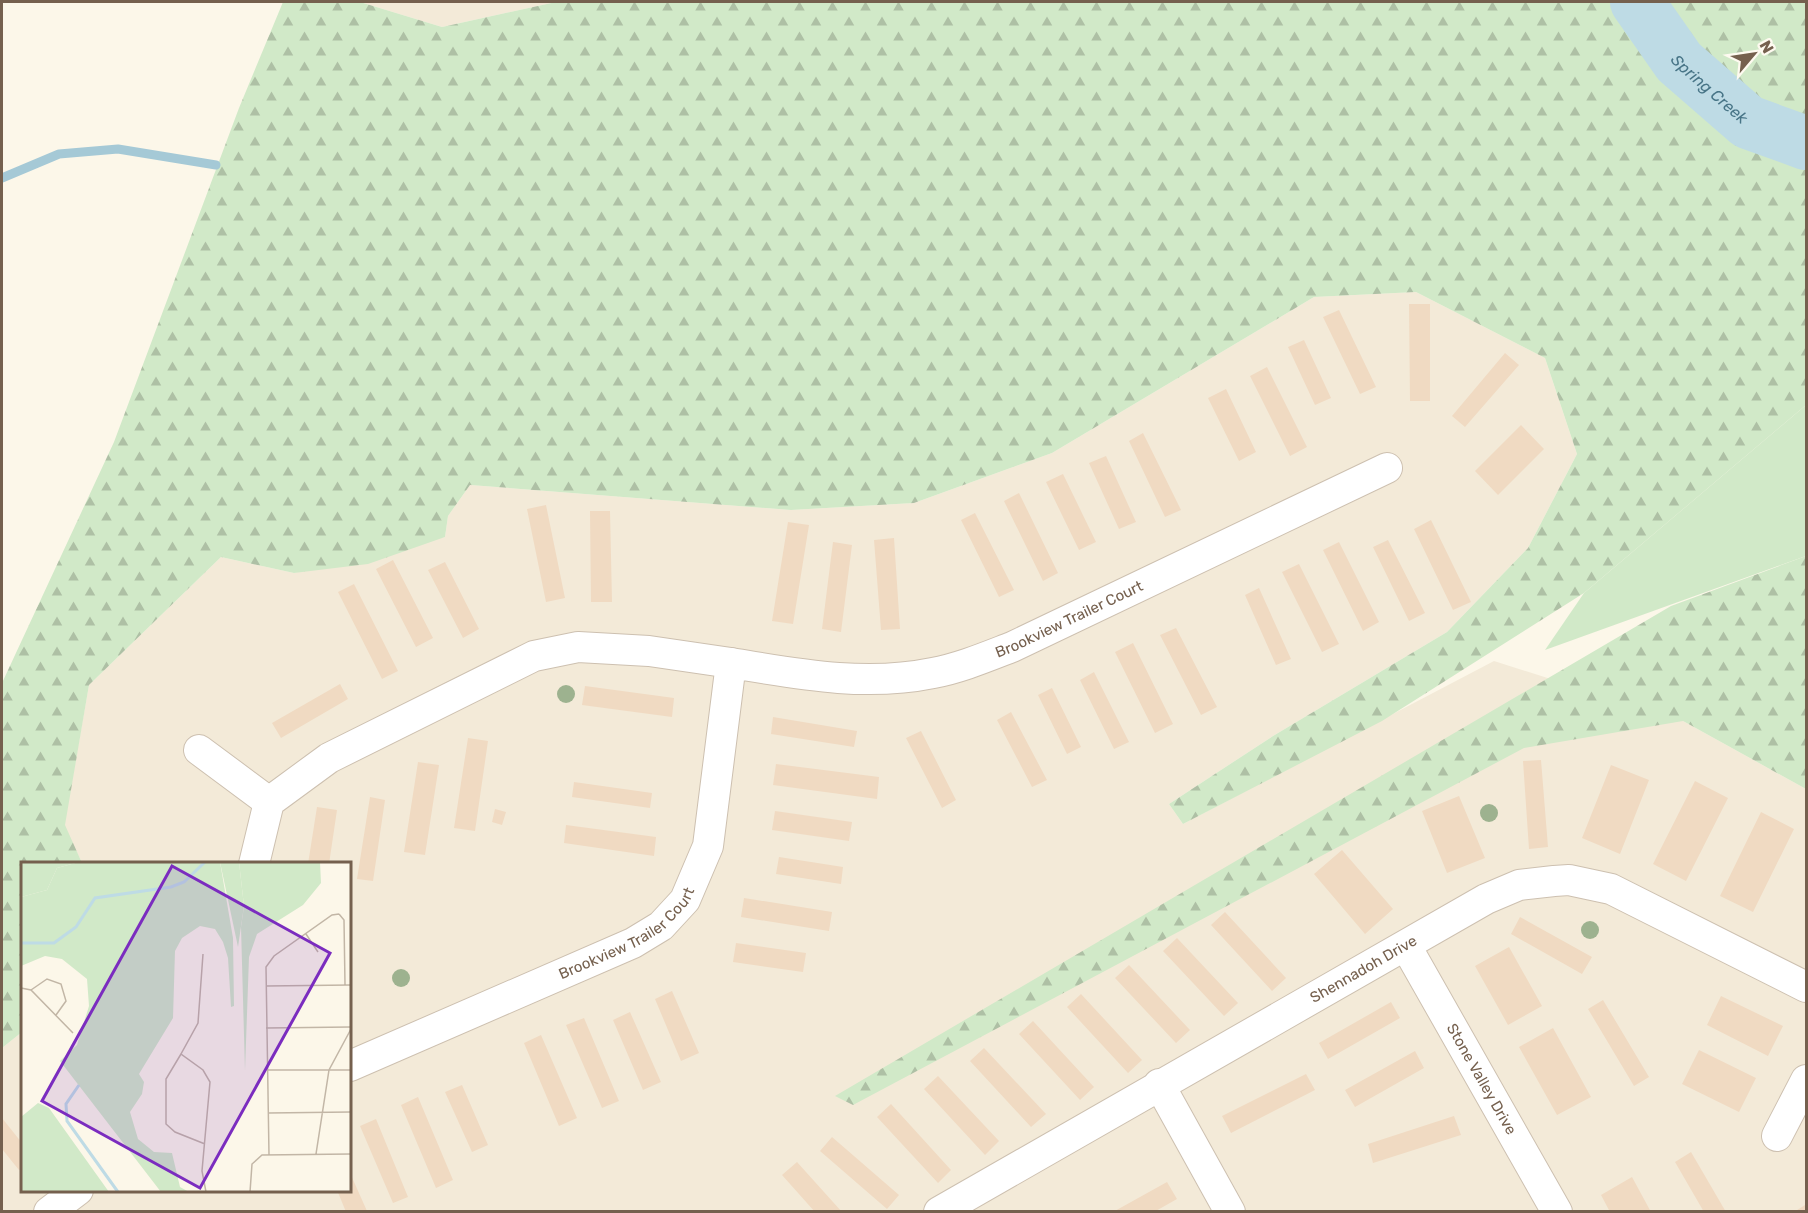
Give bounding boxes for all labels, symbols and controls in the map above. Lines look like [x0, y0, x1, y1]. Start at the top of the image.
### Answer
north arrow [1724, 24, 1784, 84]
text: N [1756, 37, 1778, 57]
water label: Spring Creek [1667, 51, 1752, 128]
street label: Brookview Trailer Court [993, 577, 1146, 662]
inset map [21, 862, 351, 1192]
street label: Brookview Trailer Court [556, 885, 698, 983]
street label: Shennadoh Drive [1307, 932, 1420, 1007]
street label: Stone Valley Drive [1443, 1020, 1520, 1138]

